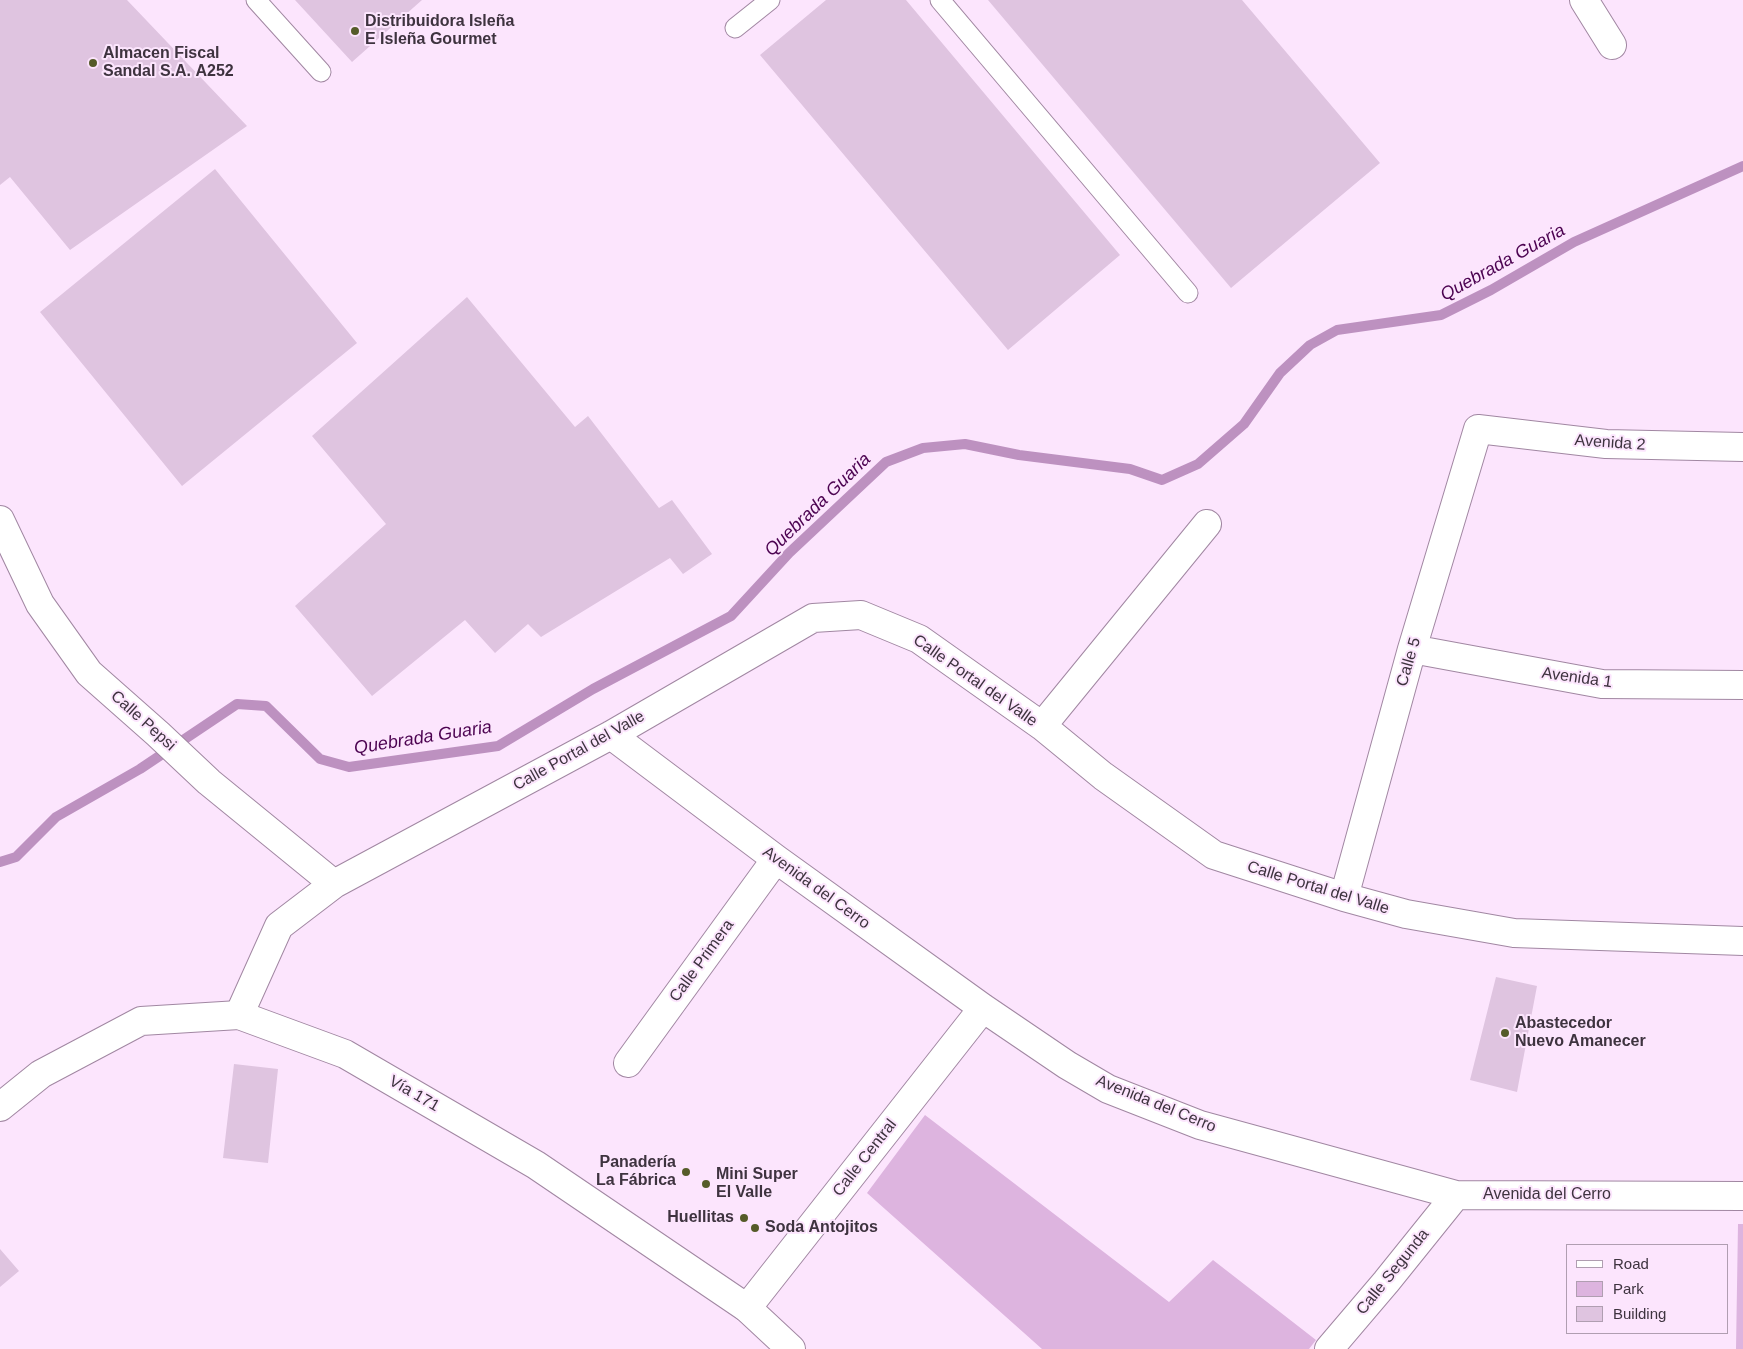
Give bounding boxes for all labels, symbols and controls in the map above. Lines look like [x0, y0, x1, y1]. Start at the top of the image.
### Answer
place label: Distribuidora Isleña E Isleña Gourmet [365, 12, 514, 50]
marker: Distribuidora Isleña E Isleña Gourmet [349, 25, 361, 37]
place label: Almacen Fiscal Sandal S.A. A252 [103, 44, 234, 82]
marker: Almacen Fiscal Sandal S.A. A252 [87, 57, 99, 69]
water label: Quebrada Guaria [1437, 220, 1569, 306]
street label: Avenida 2 [1574, 431, 1646, 455]
water label: Quebrada Guaria [760, 449, 876, 561]
street label: Calle Portal del Valle [909, 631, 1041, 731]
street label: Calle 5 [1393, 635, 1425, 689]
street label: Avenida 1 [1541, 664, 1613, 692]
street label: Calle Pepsi [107, 687, 179, 755]
street label: Calle Portal del Valle [510, 707, 648, 795]
water label: Quebrada Guaria [353, 716, 493, 760]
street label: Avenida del Cerro [759, 843, 873, 933]
street label: Calle Portal del Valle [1245, 857, 1391, 919]
street label: Calle Primera [666, 916, 738, 1006]
place label: Abastecedor Nuevo Amanecer [1515, 1014, 1646, 1052]
marker: Abastecedor Nuevo Amanecer [1499, 1027, 1511, 1039]
street label: Avenida del Cerro [1093, 1071, 1219, 1137]
street label: Vía 171 [385, 1072, 443, 1116]
street label: Calle Central [829, 1116, 901, 1200]
place label: Panadería La Fábrica [596, 1153, 676, 1191]
place label: Mini Super El Valle [716, 1165, 798, 1203]
marker: Panadería La Fábrica [680, 1166, 692, 1178]
marker: Mini Super El Valle [700, 1178, 712, 1190]
street label: Avenida del Cerro [1483, 1185, 1611, 1205]
place label: Huellitas [667, 1208, 734, 1228]
marker: Huellitas [738, 1212, 750, 1224]
place label: Soda Antojitos [765, 1218, 878, 1238]
marker: Soda Antojitos [749, 1222, 761, 1234]
street label: Calle Segunda [1353, 1225, 1433, 1319]
legend [1566, 1244, 1728, 1334]
text: Road [1613, 1255, 1649, 1272]
text: Park [1613, 1280, 1644, 1297]
text: Building [1613, 1305, 1666, 1322]

